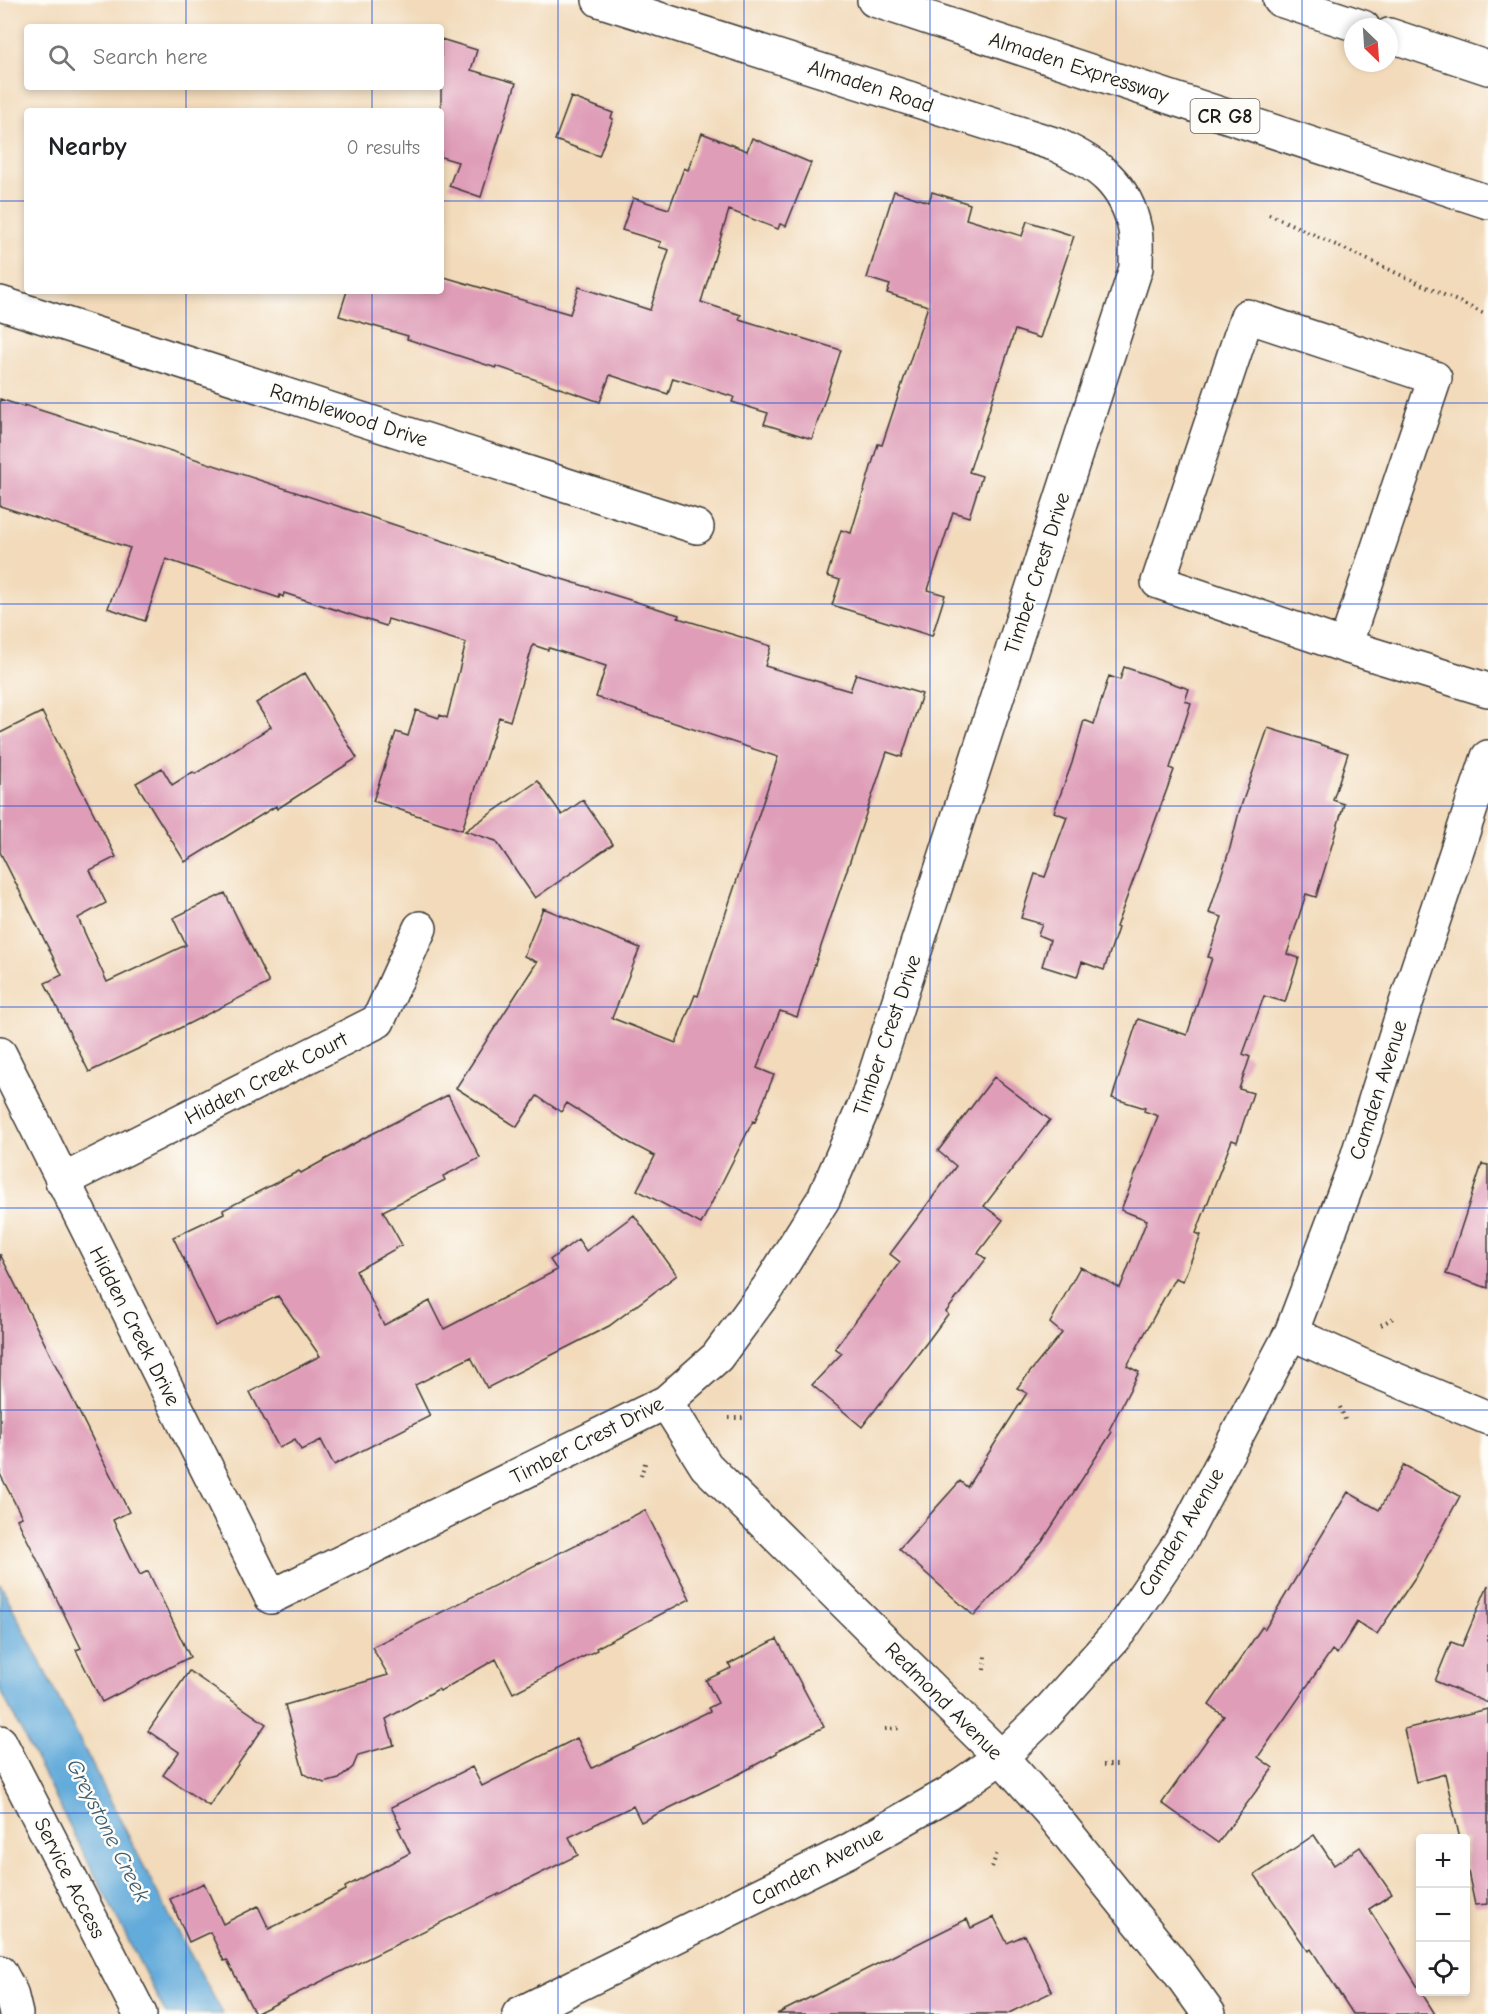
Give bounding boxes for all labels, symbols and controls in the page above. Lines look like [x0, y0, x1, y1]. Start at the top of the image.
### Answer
north arrow [1344, 18, 1398, 72]
search box [24, 24, 444, 90]
street label: Almaden Expressway [986, 27, 1172, 108]
icon: search [45, 41, 78, 74]
text: Search here [93, 44, 208, 70]
street label: Almaden Road [805, 54, 937, 118]
road number: CR G8 [1190, 99, 1260, 133]
text: Nearby [48, 132, 127, 162]
text: 0 results [347, 136, 420, 159]
street label: Ramblewood Drive [267, 378, 431, 452]
street label: Timber Crest Drive [1000, 489, 1074, 657]
street label: Timber Crest Drive [848, 951, 926, 1119]
street label: Camden Avenue [1344, 1017, 1412, 1163]
street label: Hidden Creek Court [181, 1026, 352, 1129]
street label: Hidden Creek Drive [84, 1242, 186, 1410]
street label: Timber Crest Drive [506, 1391, 668, 1489]
street label: Camden Avenue [1133, 1464, 1229, 1600]
street label: Redmond Avenue [880, 1637, 1008, 1765]
water label: Greystone Creek [61, 1755, 155, 1907]
street label: Service Access [29, 1814, 111, 1942]
street label: Camden Avenue [747, 1821, 887, 1911]
map controls [1416, 1834, 1470, 1996]
button: + [1416, 1834, 1470, 1888]
button: − [1416, 1888, 1470, 1942]
button: locate [1416, 1942, 1470, 1996]

